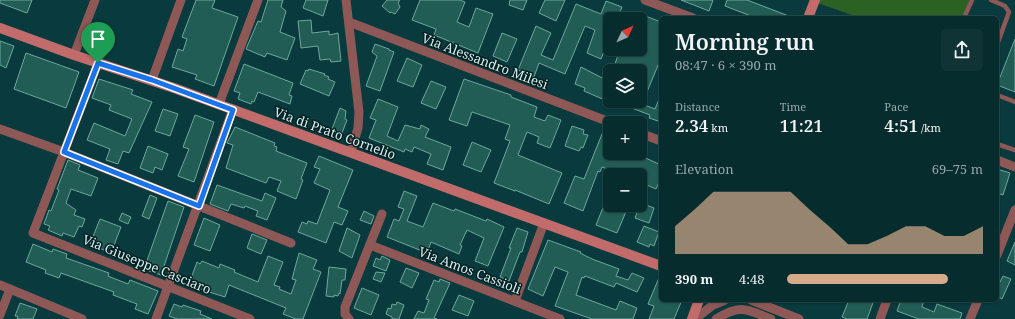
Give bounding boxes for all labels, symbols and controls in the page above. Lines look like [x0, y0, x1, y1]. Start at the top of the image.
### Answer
north arrow [603, 12, 647, 56]
map controls [603, 12, 647, 212]
pin [81, 22, 115, 63]
text: Morning run [675, 26, 814, 56]
icon: arrive [87, 28, 109, 50]
street label: Via Alessandro Milesi [419, 29, 551, 93]
button: share [941, 29, 983, 71]
text: 08:47 · 6 × 390 m [675, 56, 777, 74]
button: layers [603, 64, 647, 108]
text: Distance [675, 99, 720, 114]
text: Time [780, 99, 806, 114]
text: Pace [884, 99, 908, 114]
street label: Via di Prato Cornelio [272, 103, 398, 163]
text: 2.34 [675, 114, 708, 137]
text: 11:21 [780, 114, 823, 137]
text: 4:51 [884, 114, 918, 137]
button: + [603, 116, 647, 160]
text: km [708, 120, 728, 135]
text: /km [918, 120, 941, 135]
text: Elevation [675, 160, 734, 178]
text: 69–75 m [932, 160, 983, 178]
button: − [603, 168, 647, 212]
street label: Via Giuseppe Casciaro [80, 230, 214, 298]
street label: Via Amos Cassioli [416, 242, 524, 298]
text: 390 m [675, 270, 713, 288]
text: 4:48 [739, 270, 765, 288]

